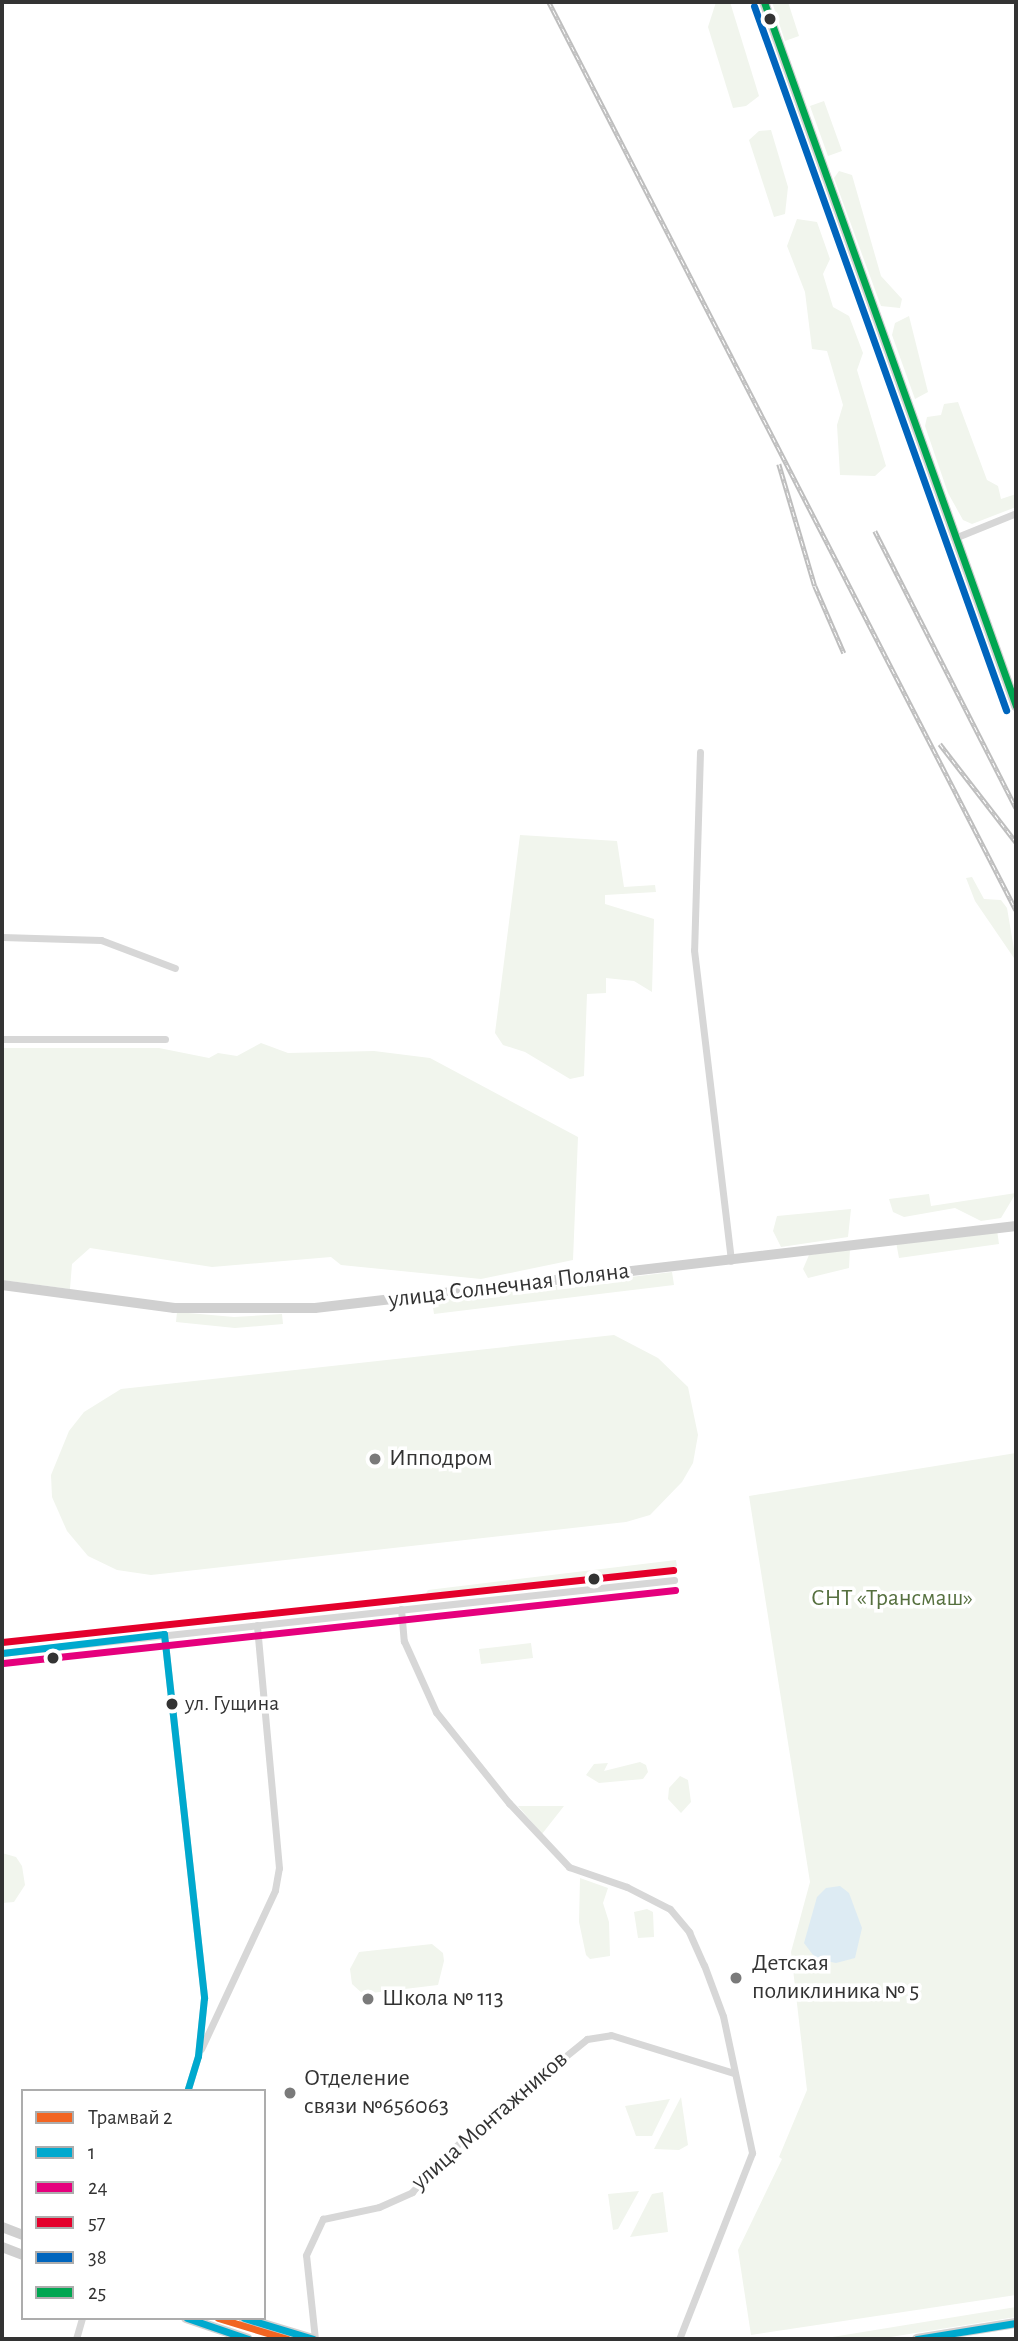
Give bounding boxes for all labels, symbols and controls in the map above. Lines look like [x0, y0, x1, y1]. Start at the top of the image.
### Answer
unlabelled marker [763, 12, 777, 26]
street label: улица Солнечная Поляна [387, 1257, 631, 1315]
place label: Ипподром [389, 1445, 492, 1473]
marker: Ипподром [367, 1451, 383, 1467]
unlabelled marker [587, 1572, 601, 1586]
park label: СНТ «Трансмаш» [811, 1585, 973, 1613]
unlabelled marker [46, 1651, 60, 1665]
place label: ул. Гущина [185, 1691, 279, 1717]
marker: ул. Гущина [165, 1697, 179, 1711]
place label: Детская поликлиника № 5 [752, 1950, 919, 2006]
marker: Детская поликлиника № 5 [726, 1968, 746, 1988]
place label: Школа № 113 [382, 1985, 504, 2013]
marker: Школа № 113 [360, 1991, 376, 2007]
street label: улица Монтажников [406, 2045, 574, 2197]
place label: Отделение связи №656063 [304, 2065, 449, 2121]
marker: Отделение связи №656063 [282, 2085, 298, 2101]
legend [21, 2089, 266, 2320]
text: Трамвай 2 [88, 2107, 173, 2128]
text: 1 [88, 2142, 95, 2163]
text: 24 [88, 2177, 108, 2198]
text: 57 [88, 2212, 106, 2233]
text: 38 [88, 2247, 107, 2268]
text: 25 [88, 2282, 106, 2303]

